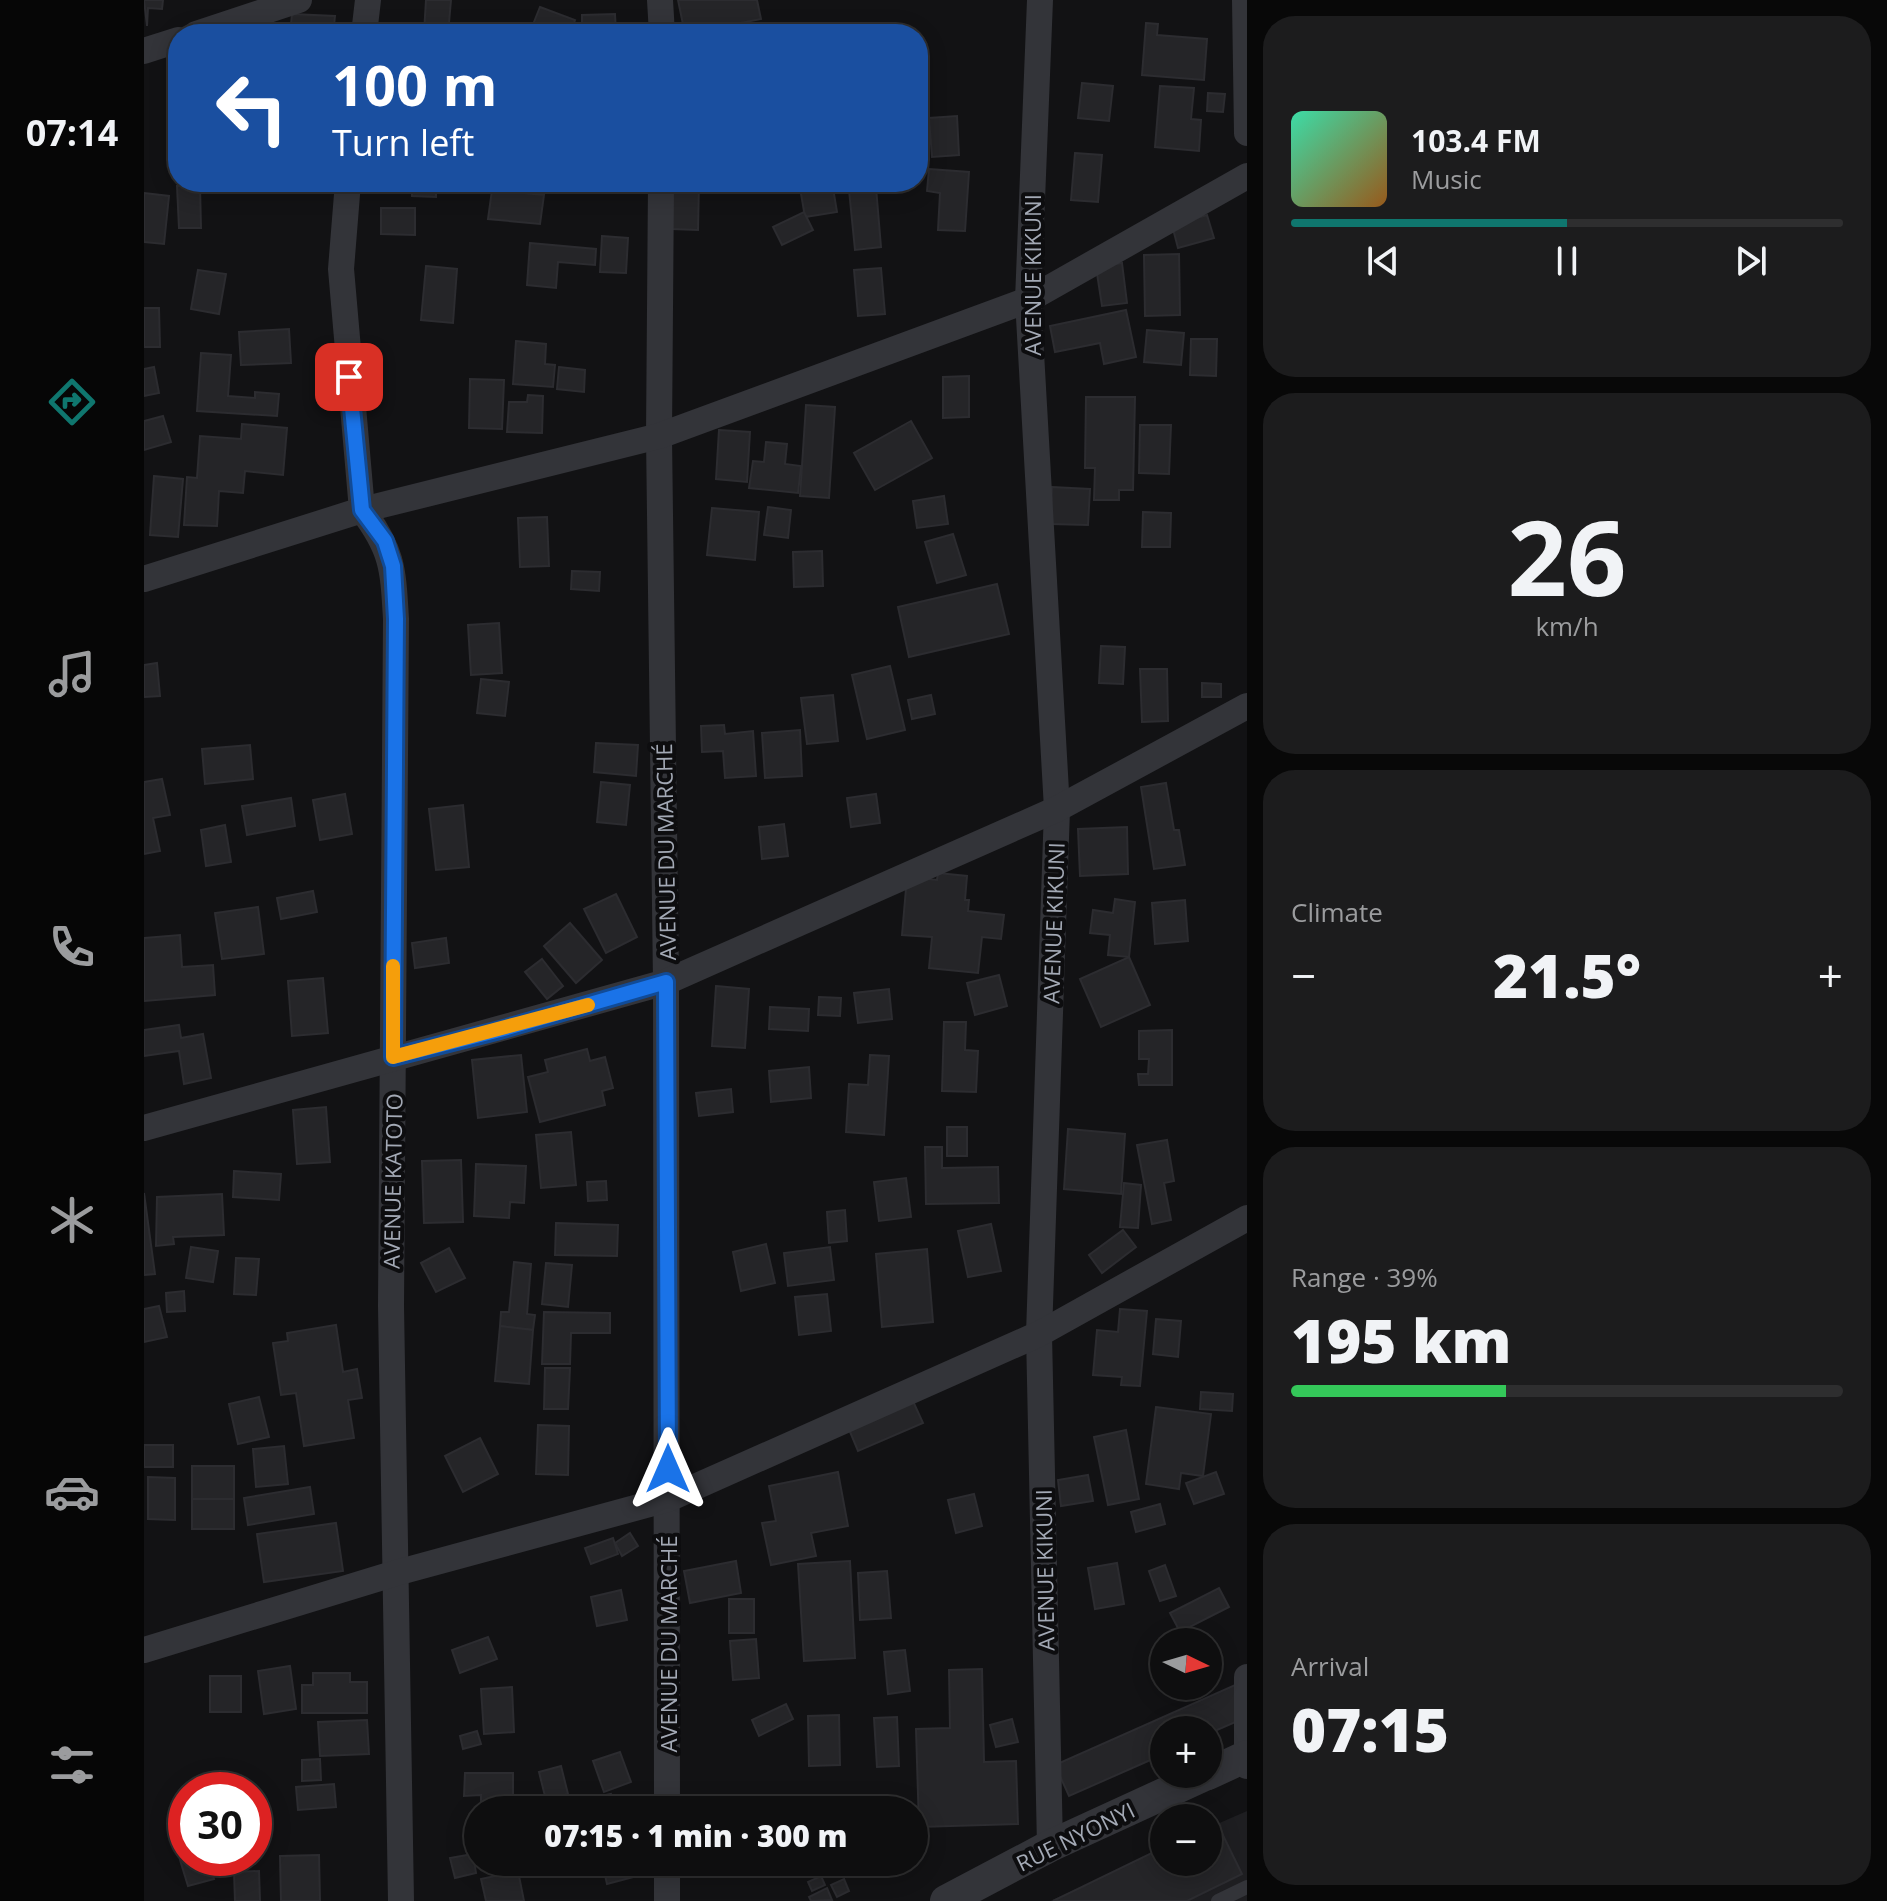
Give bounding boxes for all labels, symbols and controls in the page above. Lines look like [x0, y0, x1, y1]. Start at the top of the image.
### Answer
text: 100 m [332, 46, 498, 122]
icon: left [200, 56, 304, 160]
text: 07:14 [26, 108, 118, 157]
text: Turn left [332, 118, 474, 167]
text: 103.4 FM [1411, 120, 1541, 161]
text: Music [1411, 161, 1482, 197]
street label: AVENUE KIKUNI [1017, 194, 1047, 356]
icon: previous [1361, 239, 1405, 283]
icon: pause [1545, 239, 1589, 283]
icon: next [1729, 239, 1773, 283]
pin [315, 343, 383, 411]
icon: arrive [327, 355, 371, 399]
icon: directions [44, 374, 100, 430]
text: 26 [1508, 485, 1626, 626]
text: km/h [1535, 608, 1599, 644]
icon: music [44, 646, 100, 702]
street label: AVENUE DU MARCHÉ [648, 743, 682, 961]
street label: AVENUE KIKUNI [1035, 842, 1071, 1004]
text: Climate [1291, 894, 1383, 930]
icon: phone [44, 919, 100, 975]
text: 21.5° [1493, 934, 1641, 1016]
text: − [1291, 945, 1316, 1005]
text: + [1818, 945, 1843, 1005]
street label: AVENUE KATOTO [375, 1093, 409, 1269]
icon: climate [44, 1192, 100, 1248]
text: Range · 39% [1291, 1259, 1438, 1295]
text: 195 km [1291, 1299, 1512, 1381]
position arrow [626, 1427, 710, 1511]
icon: car [44, 1464, 100, 1520]
street label: AVENUE KIKUNI [1028, 1489, 1060, 1651]
street label: AVENUE DU MARCHÉ [653, 1535, 683, 1753]
north arrow [1150, 1628, 1222, 1700]
map controls [1150, 1628, 1222, 1876]
text: Arrival [1291, 1648, 1369, 1684]
text: 07:15 [1291, 1688, 1449, 1770]
button: + [1150, 1716, 1222, 1788]
icon: filters [44, 1737, 100, 1793]
speed limit sign: 30 [168, 1772, 272, 1876]
street label: RUE NYONYI [1011, 1794, 1139, 1878]
button: − [1150, 1804, 1222, 1876]
text: 07:15 · 1 min · 300 m [544, 1815, 848, 1856]

